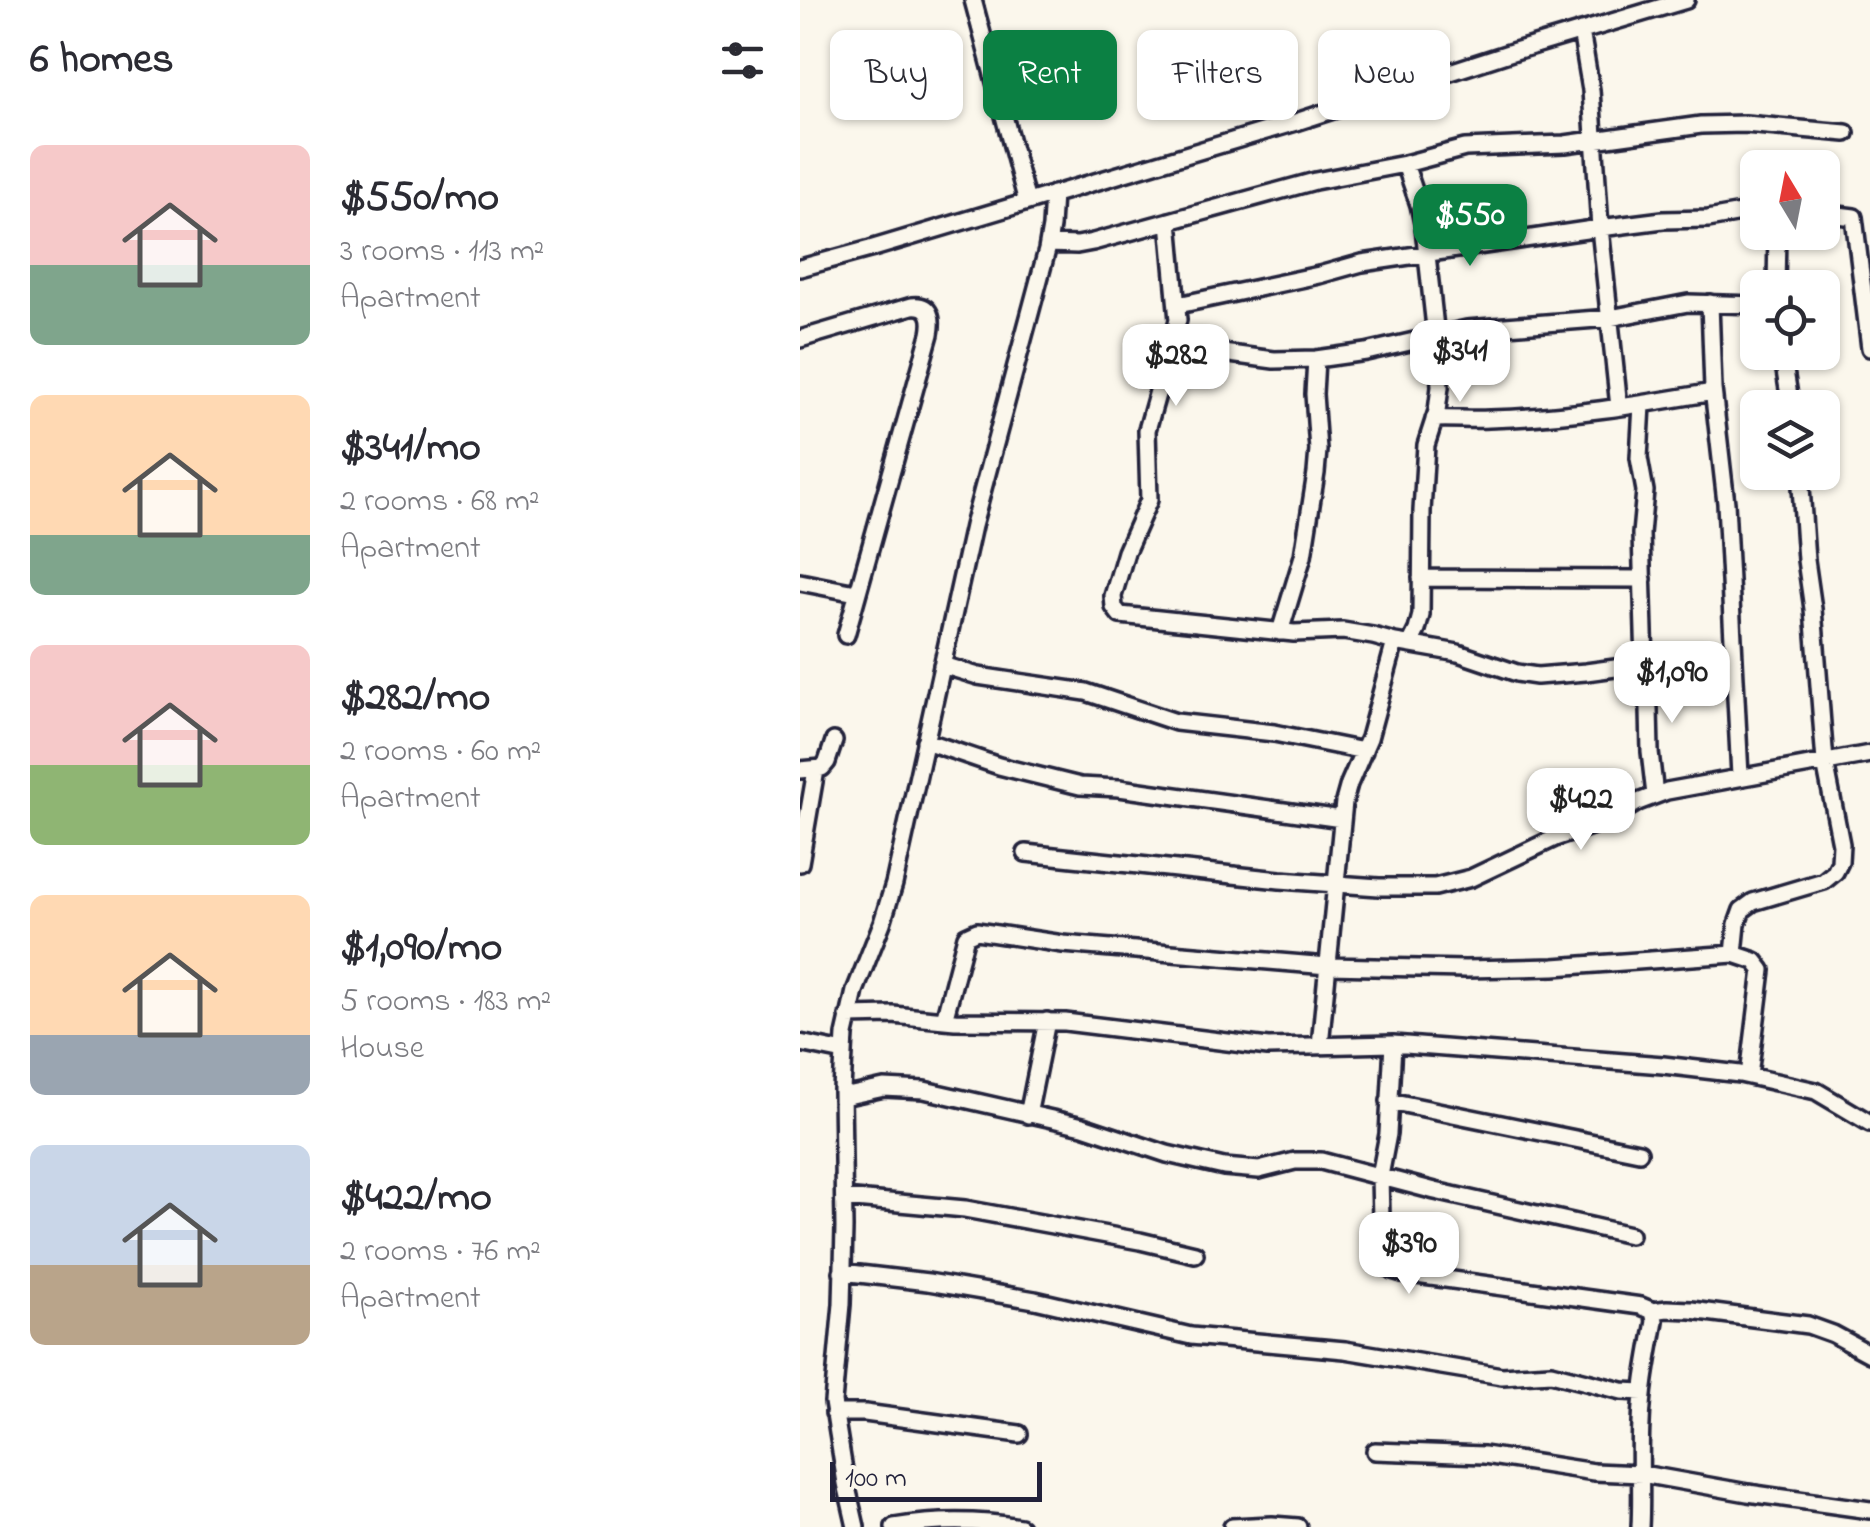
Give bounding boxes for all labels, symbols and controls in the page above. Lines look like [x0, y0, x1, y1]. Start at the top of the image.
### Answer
text: 6 homes [30, 30, 174, 91]
chip: Buy [830, 30, 963, 120]
chip: Rent [983, 30, 1117, 120]
chip: Filters [1137, 30, 1298, 120]
chip: New [1318, 30, 1450, 120]
icon: filters [715, 33, 770, 88]
north arrow [1740, 150, 1840, 250]
map controls [1740, 150, 1840, 490]
text: $550/mo [340, 168, 499, 229]
pin: $550 [1411, 184, 1529, 269]
icon: home [110, 185, 230, 305]
text: $550 [1435, 193, 1505, 240]
text: 3 rooms · 113 m² [340, 229, 544, 276]
button: locate [1740, 270, 1840, 370]
text: Apartment [340, 276, 481, 323]
pin: $341 [1401, 320, 1519, 405]
pin: $282 [1117, 324, 1235, 409]
text: $341 [1432, 329, 1488, 376]
text: $282 [1144, 333, 1208, 380]
button: layers [1740, 390, 1840, 490]
text: $341/mo [340, 418, 481, 479]
icon: home [110, 435, 230, 555]
text: 2 rooms · 68 m² [340, 479, 539, 526]
text: Apartment [340, 526, 481, 573]
pin: $1,090 [1591, 641, 1753, 726]
text: $1,090 [1636, 650, 1708, 697]
text: $282/mo [340, 668, 490, 729]
icon: home [110, 685, 230, 805]
text: 2 rooms · 60 m² [340, 729, 541, 776]
pin: $422 [1522, 768, 1640, 853]
text: Apartment [340, 776, 481, 823]
text: $422 [1549, 777, 1613, 824]
text: $1,090/mo [340, 918, 502, 979]
icon: home [110, 935, 230, 1055]
text: 5 rooms · 183 m² [340, 979, 551, 1026]
text: House [340, 1026, 424, 1073]
text: $422/mo [340, 1168, 492, 1229]
icon: home [110, 1185, 230, 1305]
pin: $390 [1350, 1212, 1468, 1297]
text: $390 [1381, 1221, 1437, 1268]
text: 2 rooms · 76 m² [340, 1229, 541, 1276]
text: Apartment [340, 1276, 481, 1323]
scale bar [830, 1457, 1042, 1502]
text: 100 m [845, 1459, 907, 1500]

